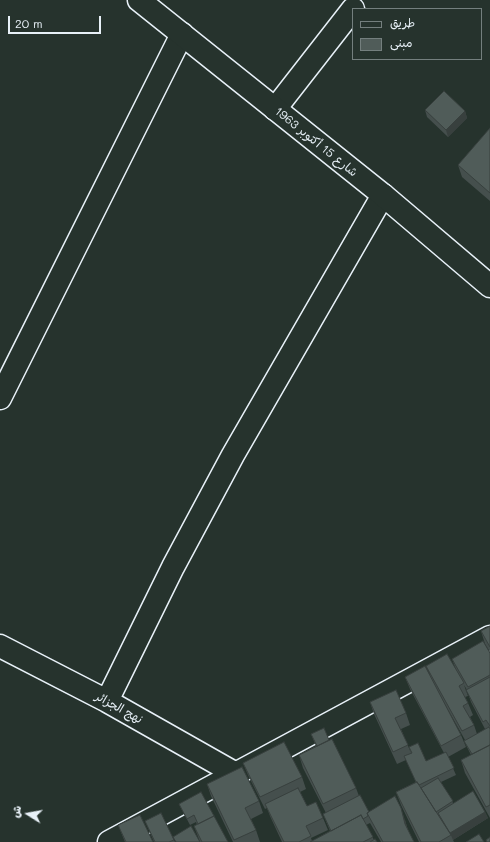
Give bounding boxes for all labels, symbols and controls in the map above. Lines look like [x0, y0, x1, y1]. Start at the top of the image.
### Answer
scale bar [10, 8, 103, 34]
legend [352, 8, 482, 60]
text: طريق [390, 14, 415, 30]
text: 20 m [15, 15, 43, 31]
text: مبنى [390, 34, 413, 50]
street label: شارع 15 أكتوبر 1963 [272, 104, 360, 180]
street label: نهج الجزائر [93, 689, 145, 727]
north arrow [8, 794, 48, 834]
text: ش [7, 804, 24, 819]

